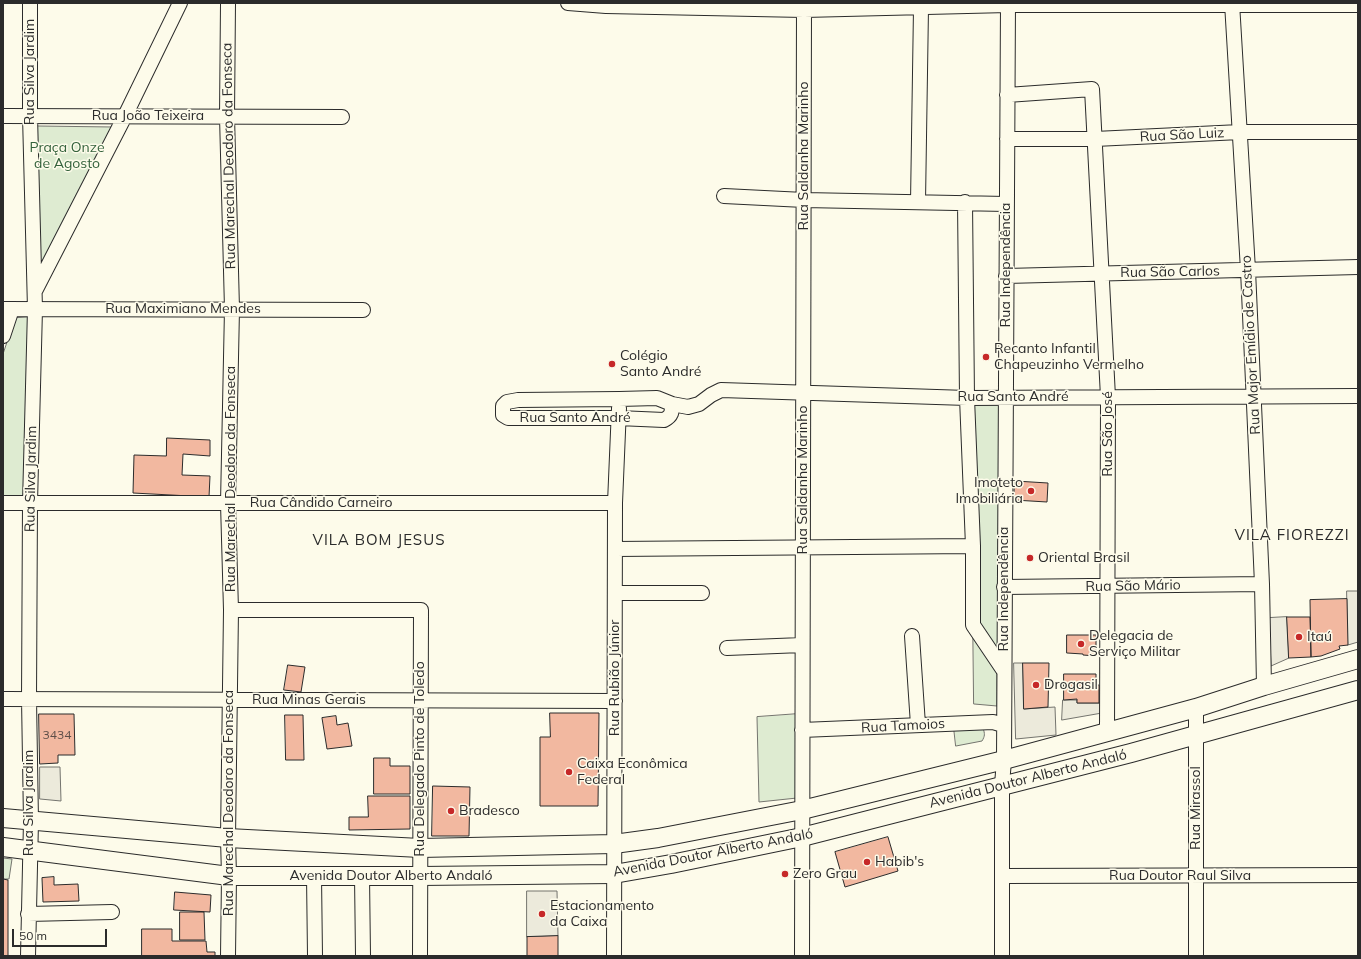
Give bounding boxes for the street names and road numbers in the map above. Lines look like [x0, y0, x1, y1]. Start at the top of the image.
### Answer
street label: Rua Silva Jardim [22, 19, 38, 125]
street label: Rua Marechal Deodoro da Fonseca [219, 43, 239, 269]
street label: Rua Saldanha Marinho [796, 82, 812, 230]
street label: Rua João Teixeira [92, 108, 204, 124]
street label: Rua São Luiz [1139, 124, 1225, 146]
street label: Rua Independência [998, 203, 1014, 327]
street label: Rua Major Emídio de Castro [1238, 255, 1264, 435]
street label: Rua São Carlos [1120, 263, 1220, 281]
street label: Rua Maximiano Mendes [105, 301, 261, 317]
street label: Rua Marechal Deodoro da Fonseca [223, 366, 239, 592]
street label: Rua Santo André [957, 389, 1069, 405]
street label: Rua São José [1100, 391, 1116, 477]
street label: Rua Saldanha Marinho [795, 406, 811, 554]
street label: Rua Santo André [519, 410, 631, 426]
street label: Rua Silva Jardim [22, 426, 40, 532]
street label: Rua Cândido Carneiro [250, 495, 392, 511]
street label: Rua Independência [996, 527, 1012, 651]
street label: Rua São Mário [1085, 577, 1181, 595]
street label: Rua Rubião Júnior [607, 620, 623, 736]
street label: Rua Delegado Pinto de Toledo [412, 661, 428, 857]
street label: Rua Marechal Deodoro da Fonseca [221, 690, 237, 916]
street label: Rua Minas Gerais [252, 692, 366, 708]
street label: Rua Tamoios [861, 715, 945, 737]
street label: Avenida Doutor Alberto Andaló [927, 746, 1129, 812]
street label: Rua Silva Jardim [21, 750, 37, 856]
street label: Rua Mirassol [1188, 766, 1204, 850]
street label: Avenida Doutor Alberto Andaló [612, 825, 814, 881]
street label: Avenida Doutor Alberto Andaló [289, 868, 493, 884]
street label: Rua Doutor Raul Silva [1109, 868, 1251, 884]

